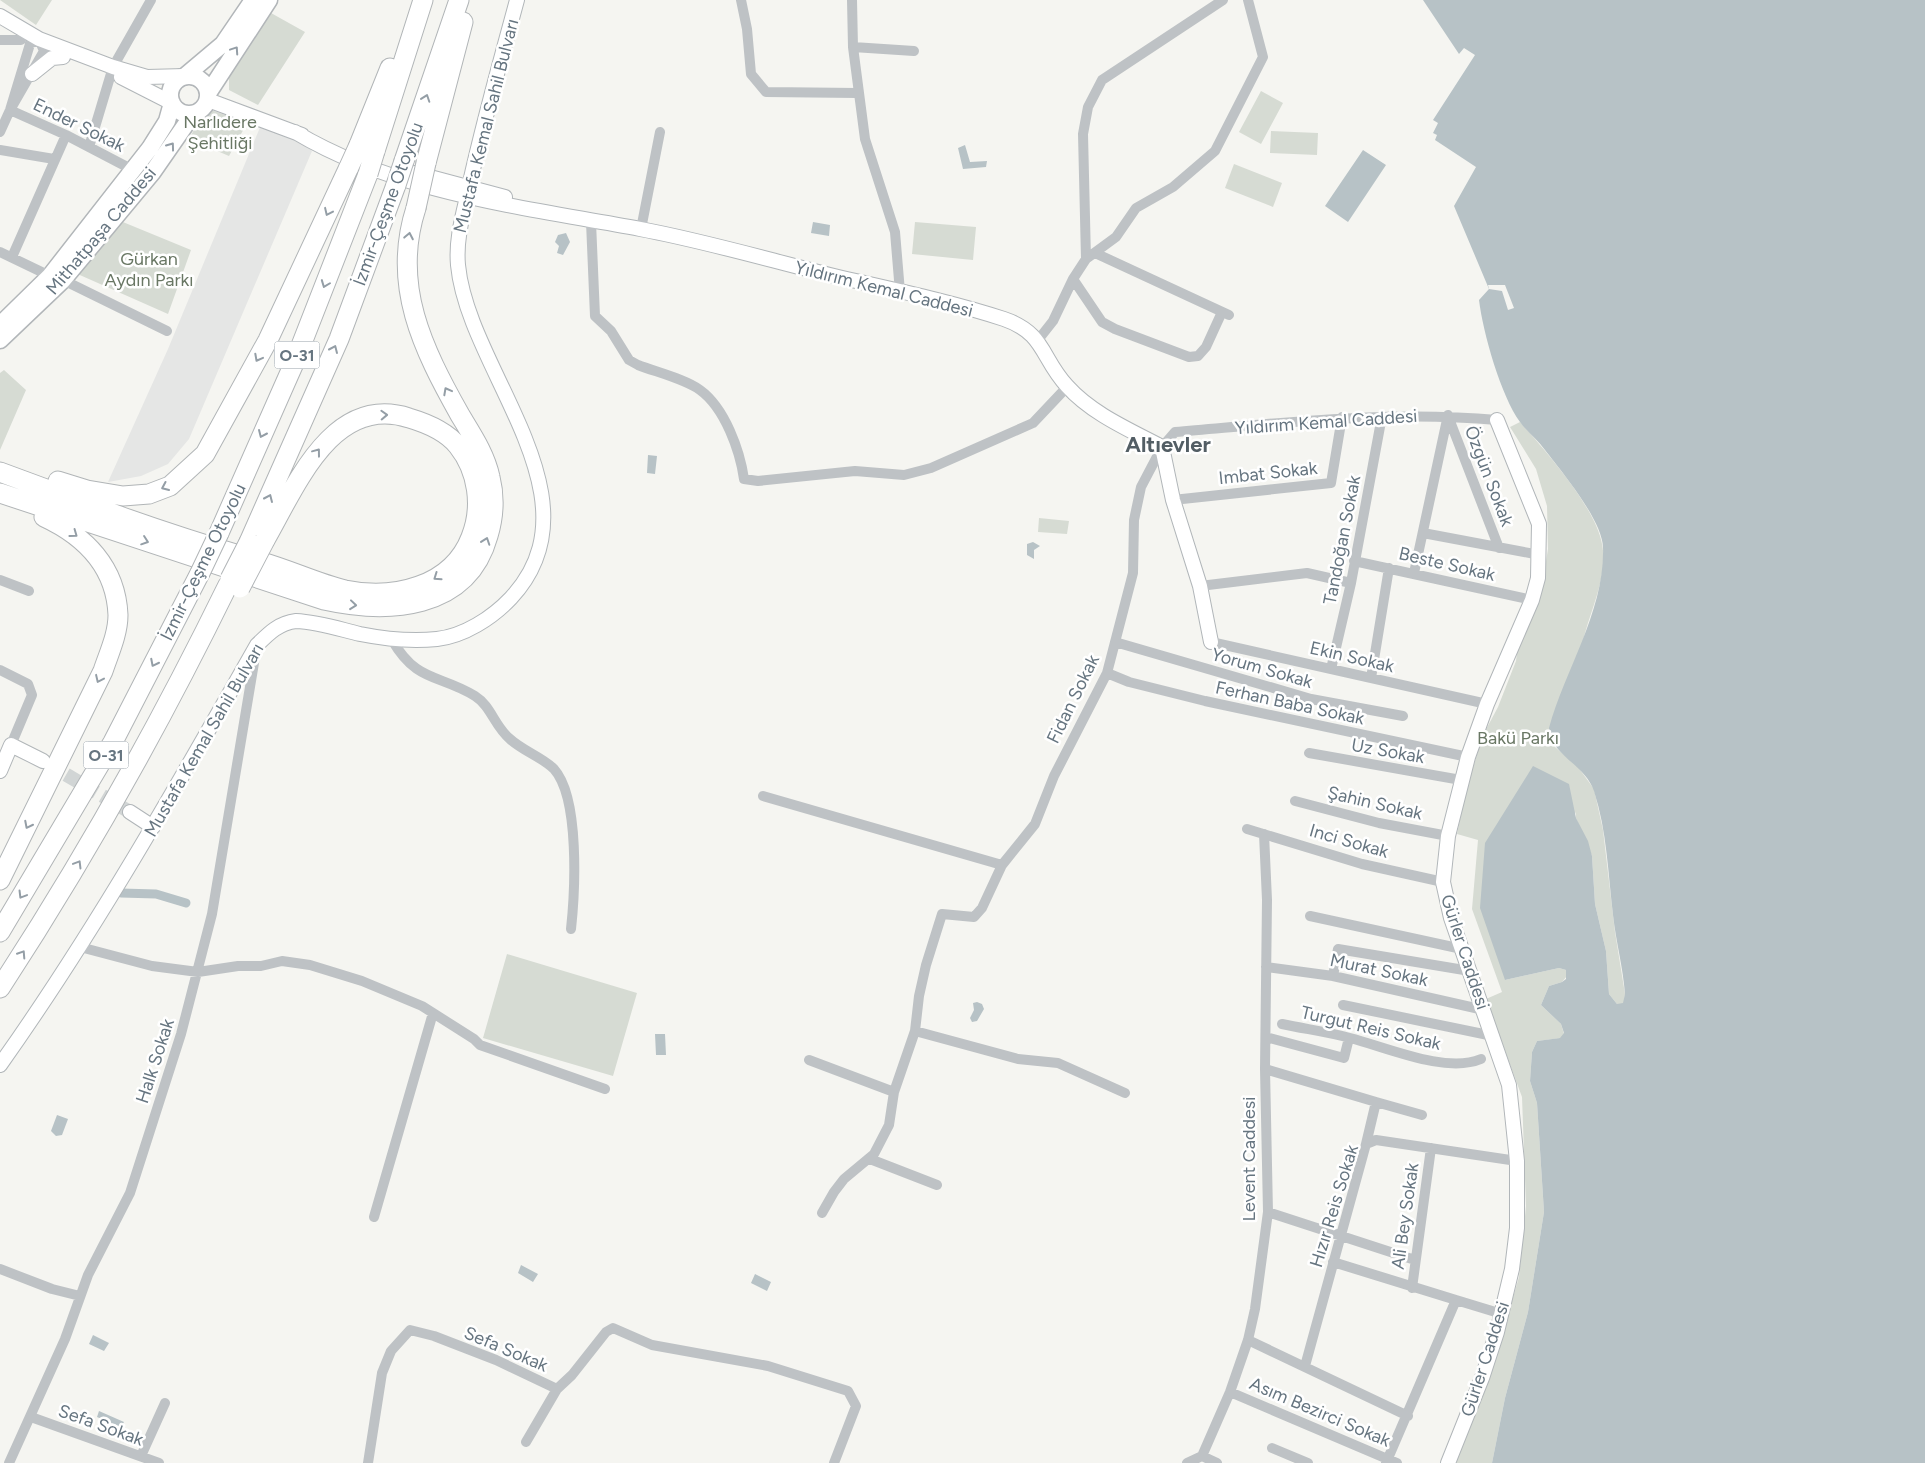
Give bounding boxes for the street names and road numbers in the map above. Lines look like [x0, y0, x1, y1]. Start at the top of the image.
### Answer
street label: Mustafa Kemal Sahil Bulvarı [449, 17, 523, 235]
street label: Ender Sokak [29, 93, 129, 157]
street label: İzmir-Çeşme Otoyolu [348, 119, 428, 289]
street label: Mithatpaşa Caddesi [41, 163, 161, 299]
street label: Yıldırım Kemal Caddesi [793, 256, 975, 322]
road number: O-31 [274, 342, 320, 368]
street label: Yıldırım Kemal Caddesi [1234, 405, 1418, 439]
street label: Özgün Sokak [1460, 423, 1518, 530]
street label: Imbat Sokak [1218, 457, 1319, 489]
street label: Tandoğan Sokak [1319, 473, 1365, 607]
street label: İzmir-Çeşme Otoyolu [155, 480, 251, 644]
street label: Beste Sokak [1397, 542, 1498, 586]
street label: Ekin Sokak [1308, 637, 1397, 677]
street label: Mustafa Kemal Sahil Bulvarı [140, 639, 268, 841]
street label: Yorum Sokak [1209, 643, 1315, 693]
street label: Fidan Sokak [1042, 651, 1104, 747]
street label: Ferhan Baba Sokak [1214, 676, 1367, 730]
street label: Uz Sokak [1350, 734, 1427, 768]
road number: O-31 [84, 742, 128, 768]
street label: Şahin Sokak [1325, 781, 1425, 825]
street label: Inci Sokak [1307, 819, 1391, 863]
street label: Gürler Caddesi [1436, 892, 1494, 1012]
street label: Murat Sokak [1328, 949, 1430, 991]
street label: Turgut Reis Sokak [1299, 1001, 1443, 1055]
street label: Halk Sokak [131, 1016, 179, 1106]
street label: Levent Caddesi [1238, 1097, 1260, 1221]
street label: Hızır Reis Sokak [1305, 1142, 1363, 1270]
street label: Ali Bey Sokak [1387, 1161, 1423, 1271]
street label: Gürler Caddesi [1456, 1299, 1514, 1419]
street label: Sefa Sokak [461, 1321, 552, 1377]
street label: Asım Bezirci Sokak [1246, 1372, 1394, 1452]
street label: Sefa Sokak [55, 1399, 147, 1451]

